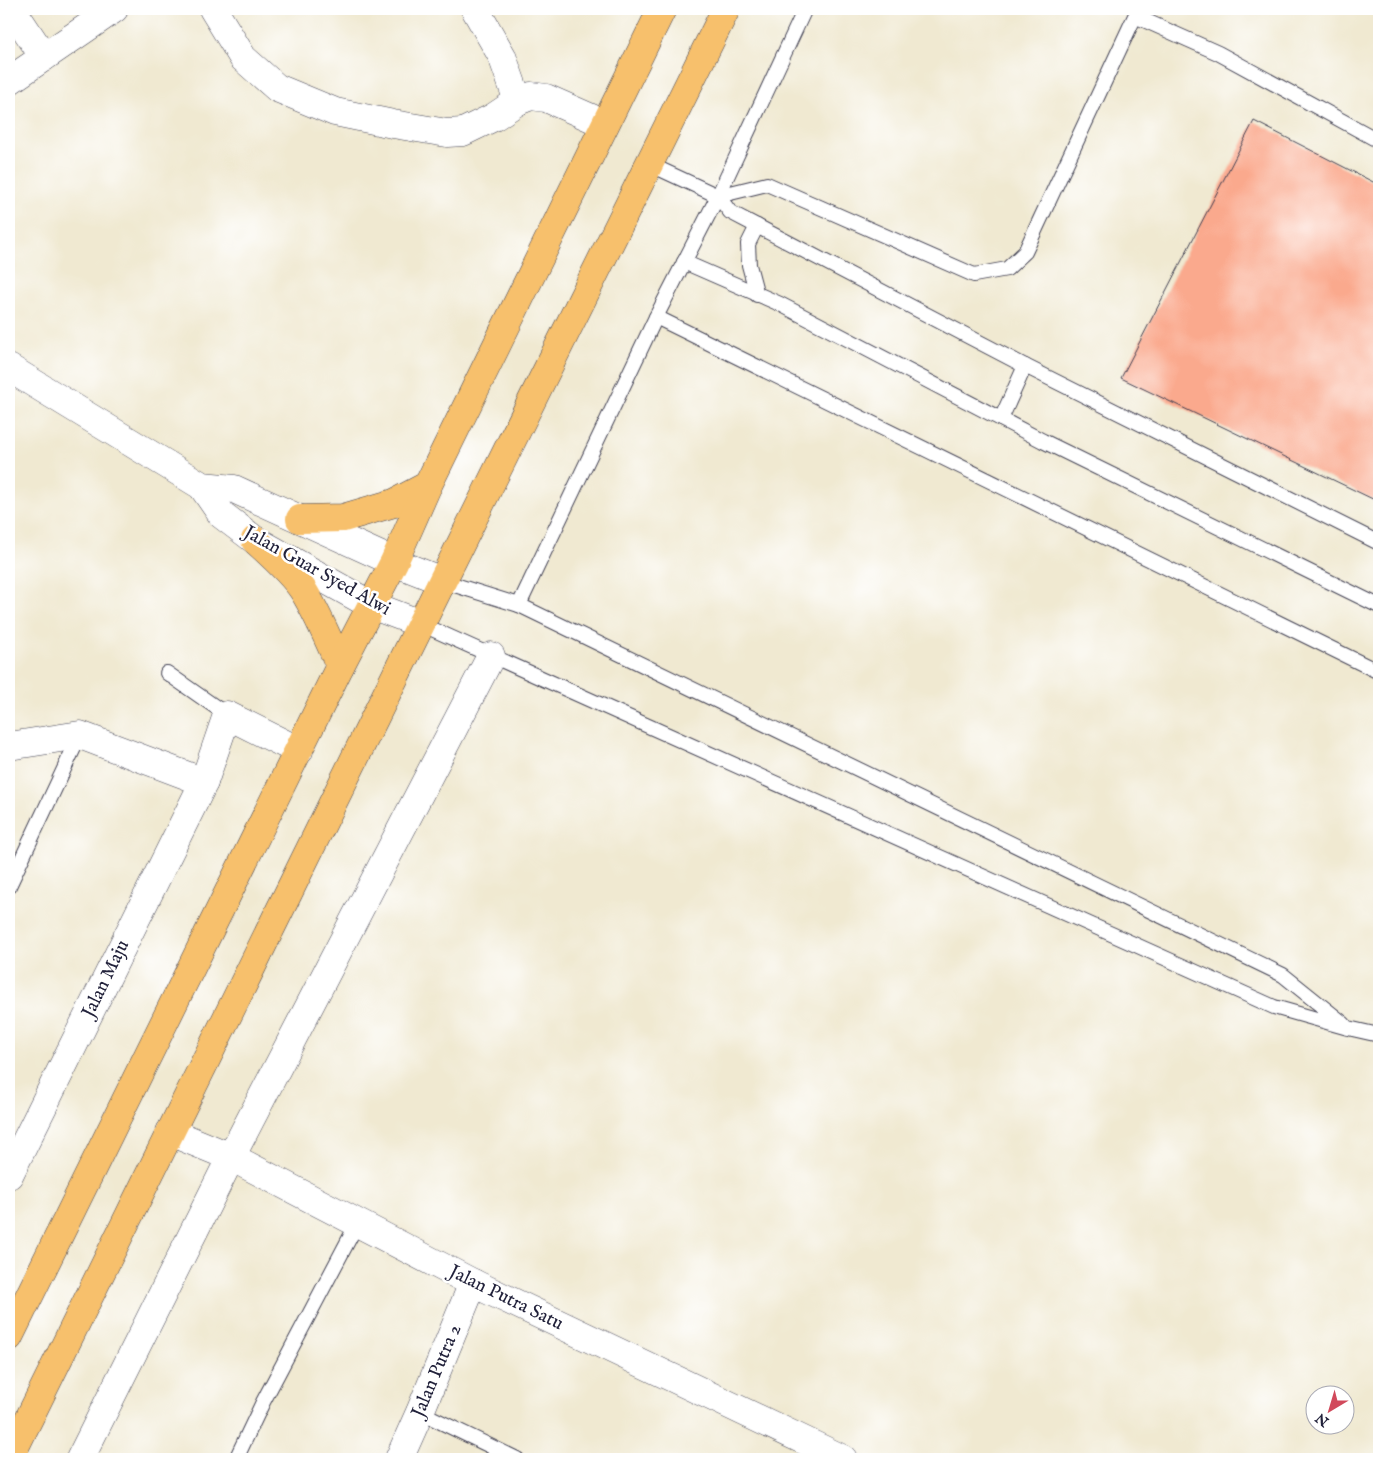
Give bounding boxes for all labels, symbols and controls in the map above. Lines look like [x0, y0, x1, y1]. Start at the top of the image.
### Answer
street label: Jalan Guar Syed Alwi [238, 520, 395, 621]
street label: Jalan Maju [76, 936, 135, 1024]
street label: Jalan Putra Satu [443, 1259, 567, 1336]
street label: Jalan Putra 2 [406, 1321, 467, 1423]
north arrow [1306, 1386, 1356, 1436]
text: N [1312, 1409, 1334, 1431]

